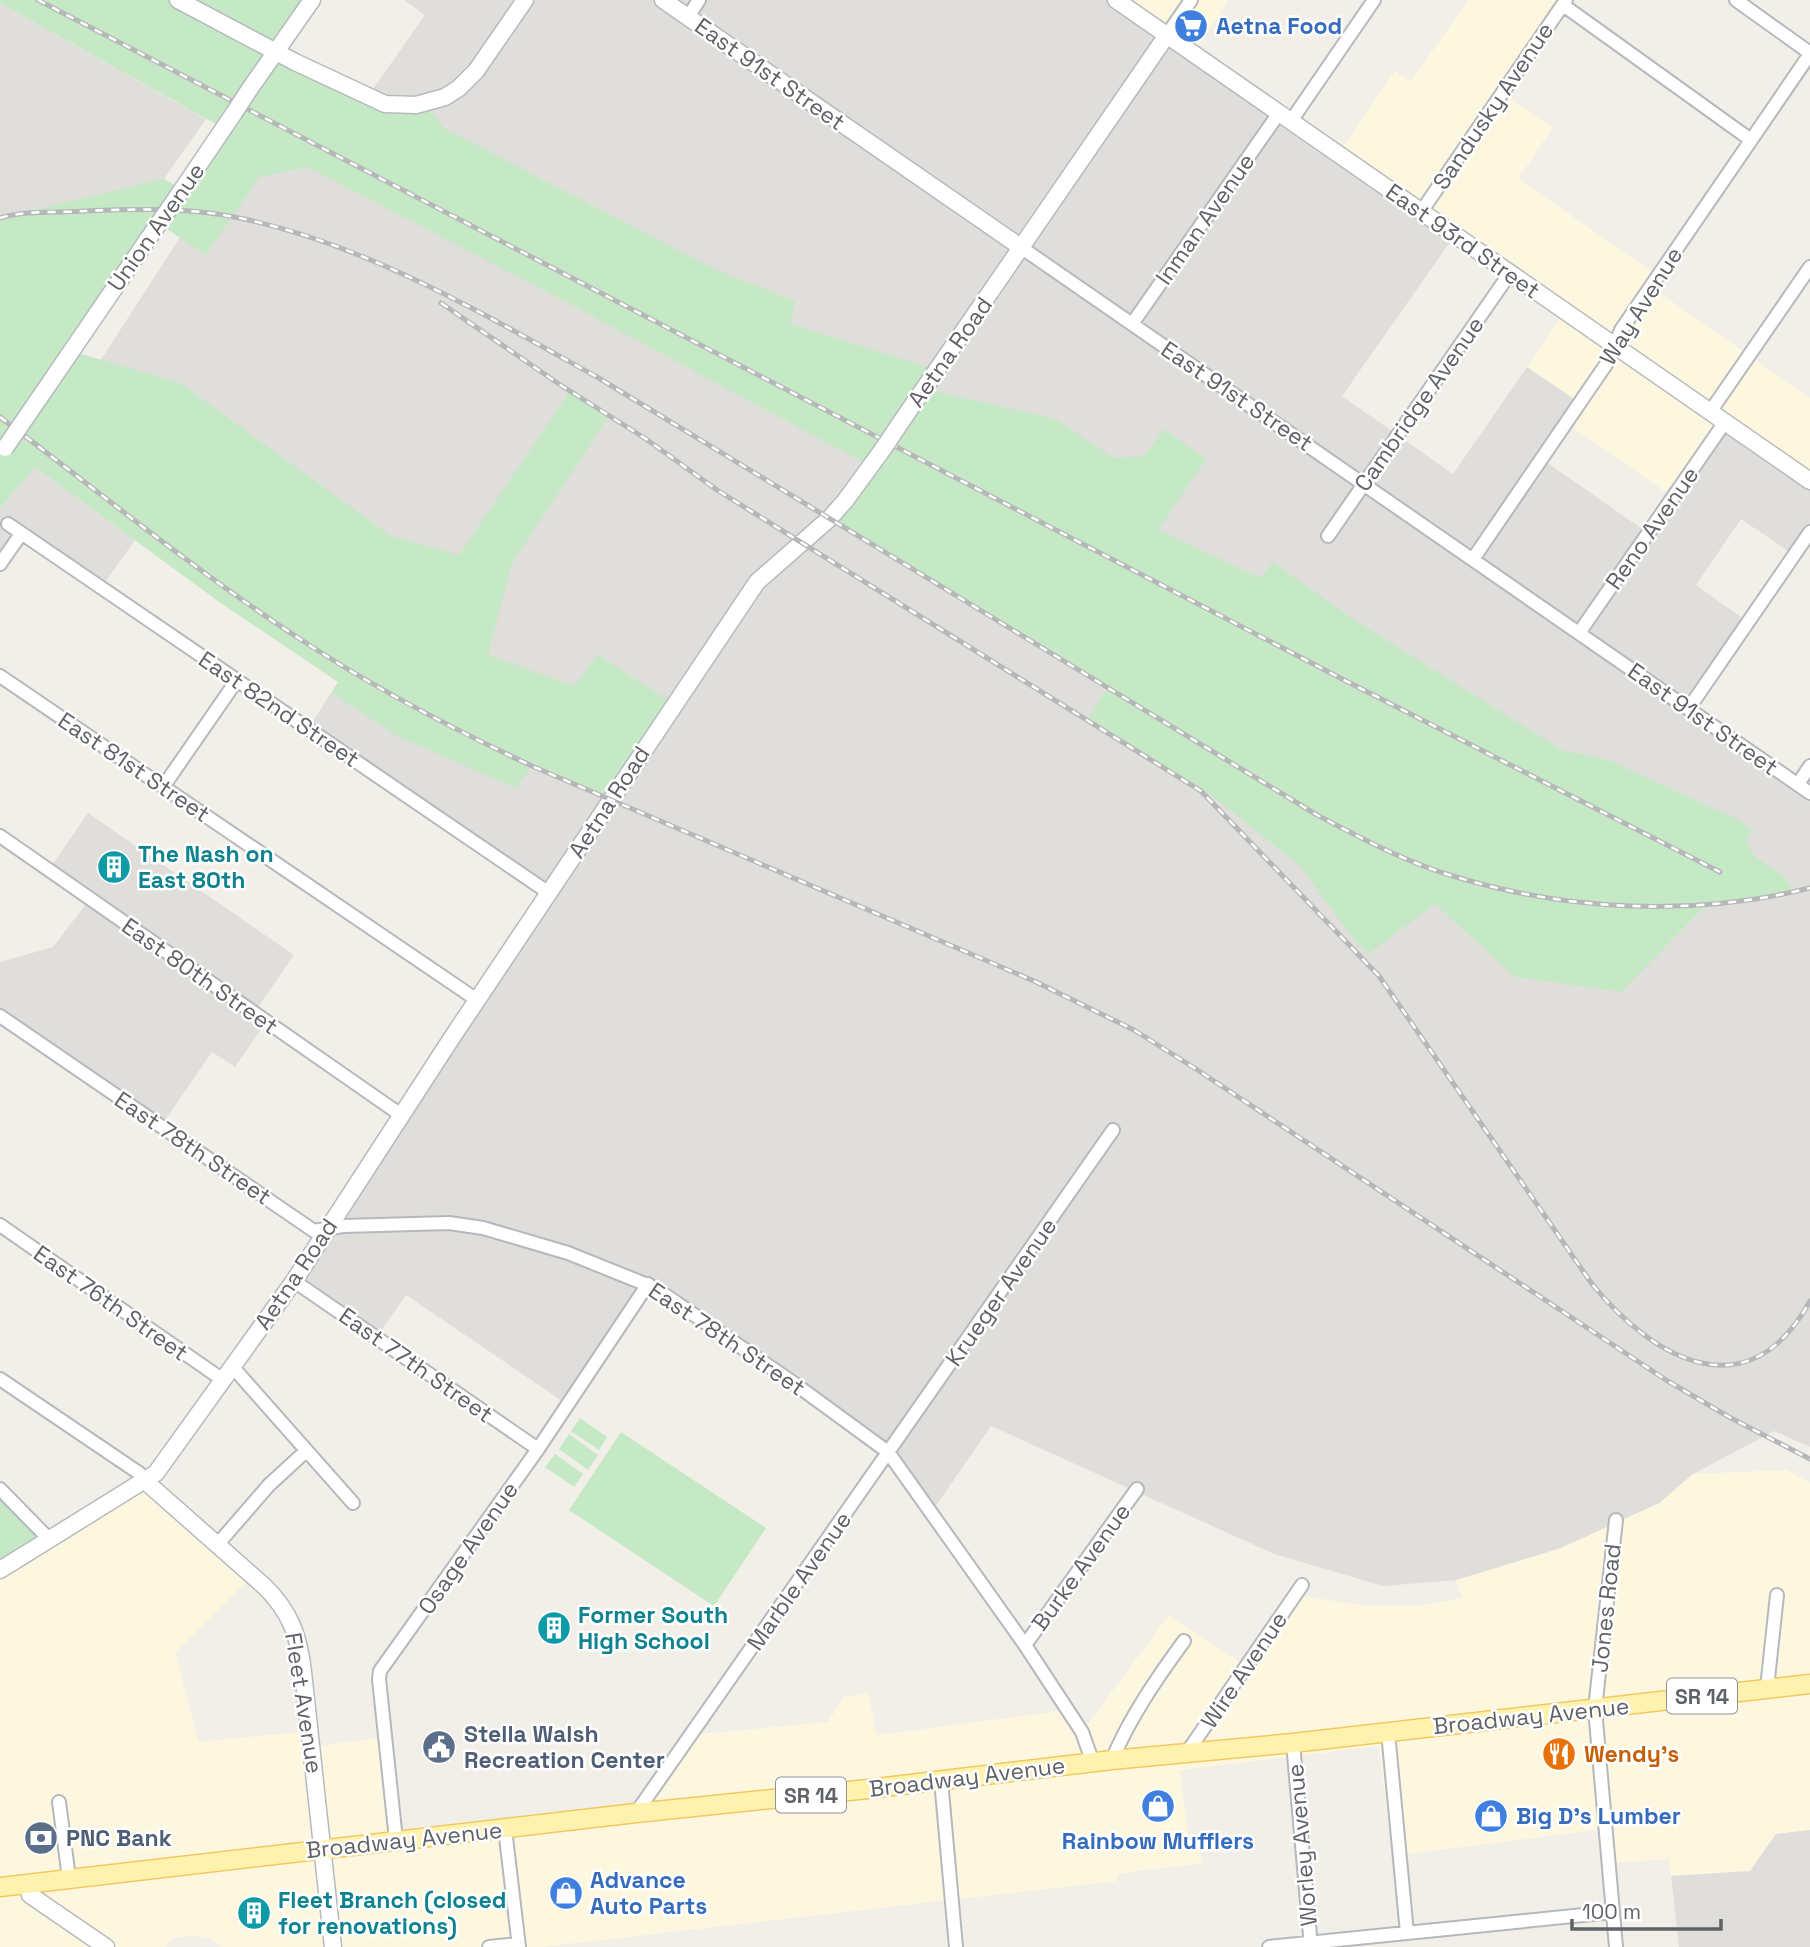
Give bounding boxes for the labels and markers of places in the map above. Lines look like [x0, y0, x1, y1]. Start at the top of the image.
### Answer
supermarket icon: Aetna Food [1172, 7, 1210, 45]
place label: Aetna Food [1216, 11, 1342, 41]
place label: The Nash on East 80th [138, 839, 274, 895]
building icon: The Nash on East 80th [95, 848, 133, 886]
place label: Former South High School [578, 1600, 728, 1656]
building icon: Former South High School [535, 1609, 573, 1647]
place label: Stella Walsh Recreation Center [464, 1719, 665, 1775]
public building icon: Stella Walsh Recreation Center [420, 1728, 458, 1766]
restaurant icon: Wendy's [1540, 1735, 1578, 1773]
place label: Wendy's [1584, 1739, 1679, 1769]
shop icon: Rainbow Mufflers [1139, 1787, 1177, 1825]
shop icon: Big D's Lumber [1472, 1797, 1510, 1835]
place label: Big D's Lumber [1516, 1801, 1681, 1831]
bank icon: PNC Bank [22, 1819, 60, 1857]
place label: PNC Bank [66, 1823, 172, 1853]
place label: Rainbow Mufflers [1062, 1826, 1254, 1856]
place label: Advance Auto Parts [590, 1865, 707, 1921]
shop icon: Advance Auto Parts [547, 1874, 585, 1912]
place label: Fleet Branch (closed for renovations) [278, 1885, 506, 1941]
building icon: Fleet Branch (closed for renovations) [235, 1894, 273, 1932]

